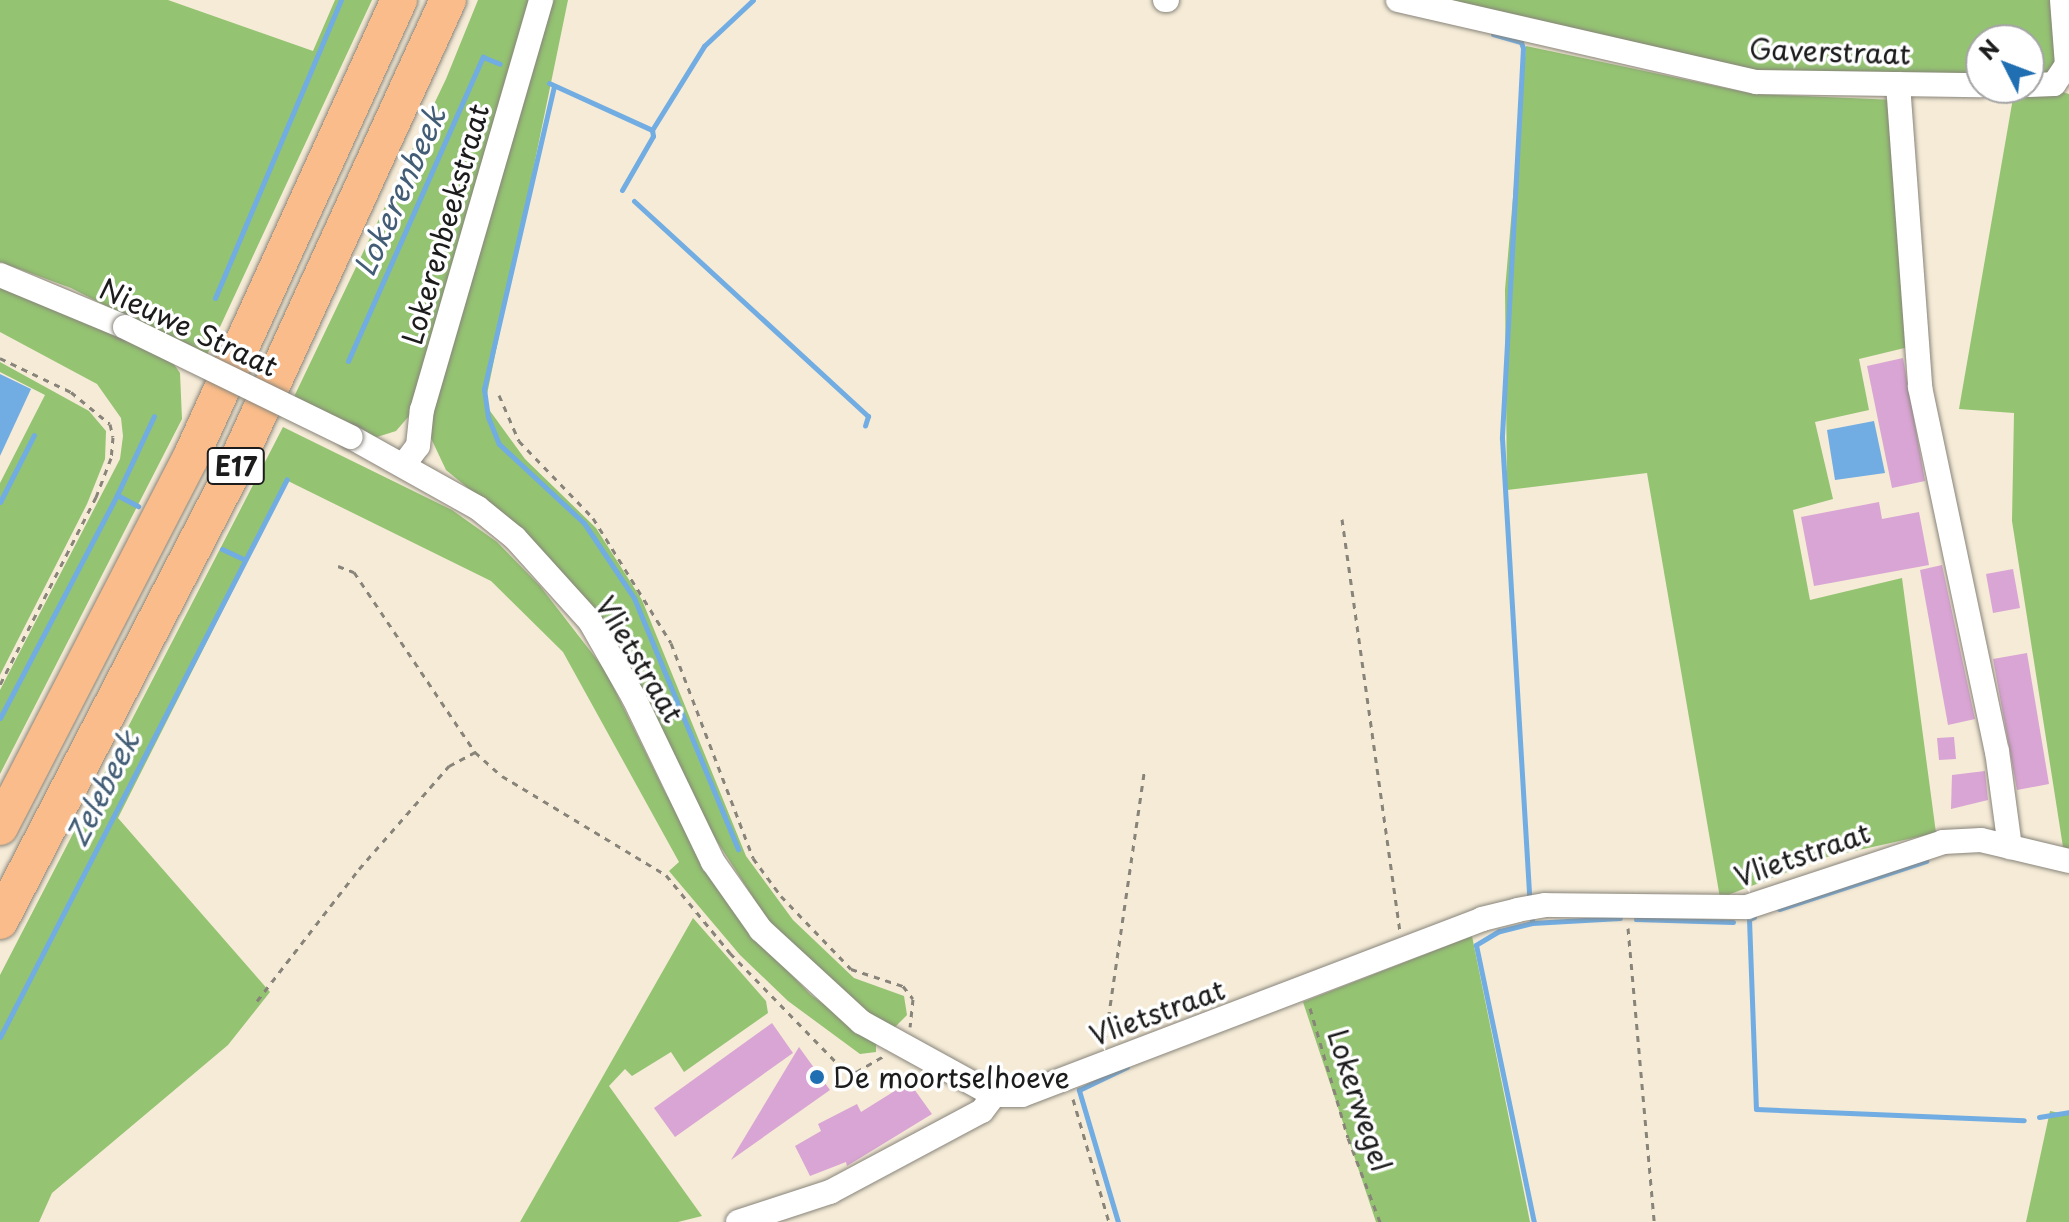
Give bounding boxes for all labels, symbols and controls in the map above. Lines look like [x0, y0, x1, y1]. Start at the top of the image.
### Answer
north arrow [1965, 24, 2045, 104]
street label: Gaverstraat [1749, 31, 1911, 71]
text: N [1970, 31, 2006, 66]
street label: Lokerenbeekstraat [395, 100, 495, 348]
water label: Lokerenbeek [346, 101, 452, 281]
street label: Nieuwe Straat [95, 271, 283, 383]
road number: E17 [206, 444, 266, 488]
street label: Vlietstraat [589, 590, 691, 728]
water label: Zelebeek [58, 725, 146, 851]
street label: Vlietstraat [1730, 815, 1874, 893]
street label: Vlietstraat [1085, 972, 1229, 1052]
street label: Lokerwegel [1321, 1025, 1399, 1175]
place label: De moortselhoeve [833, 1060, 1069, 1094]
marker: De moortselhoeve [808, 1068, 826, 1086]

